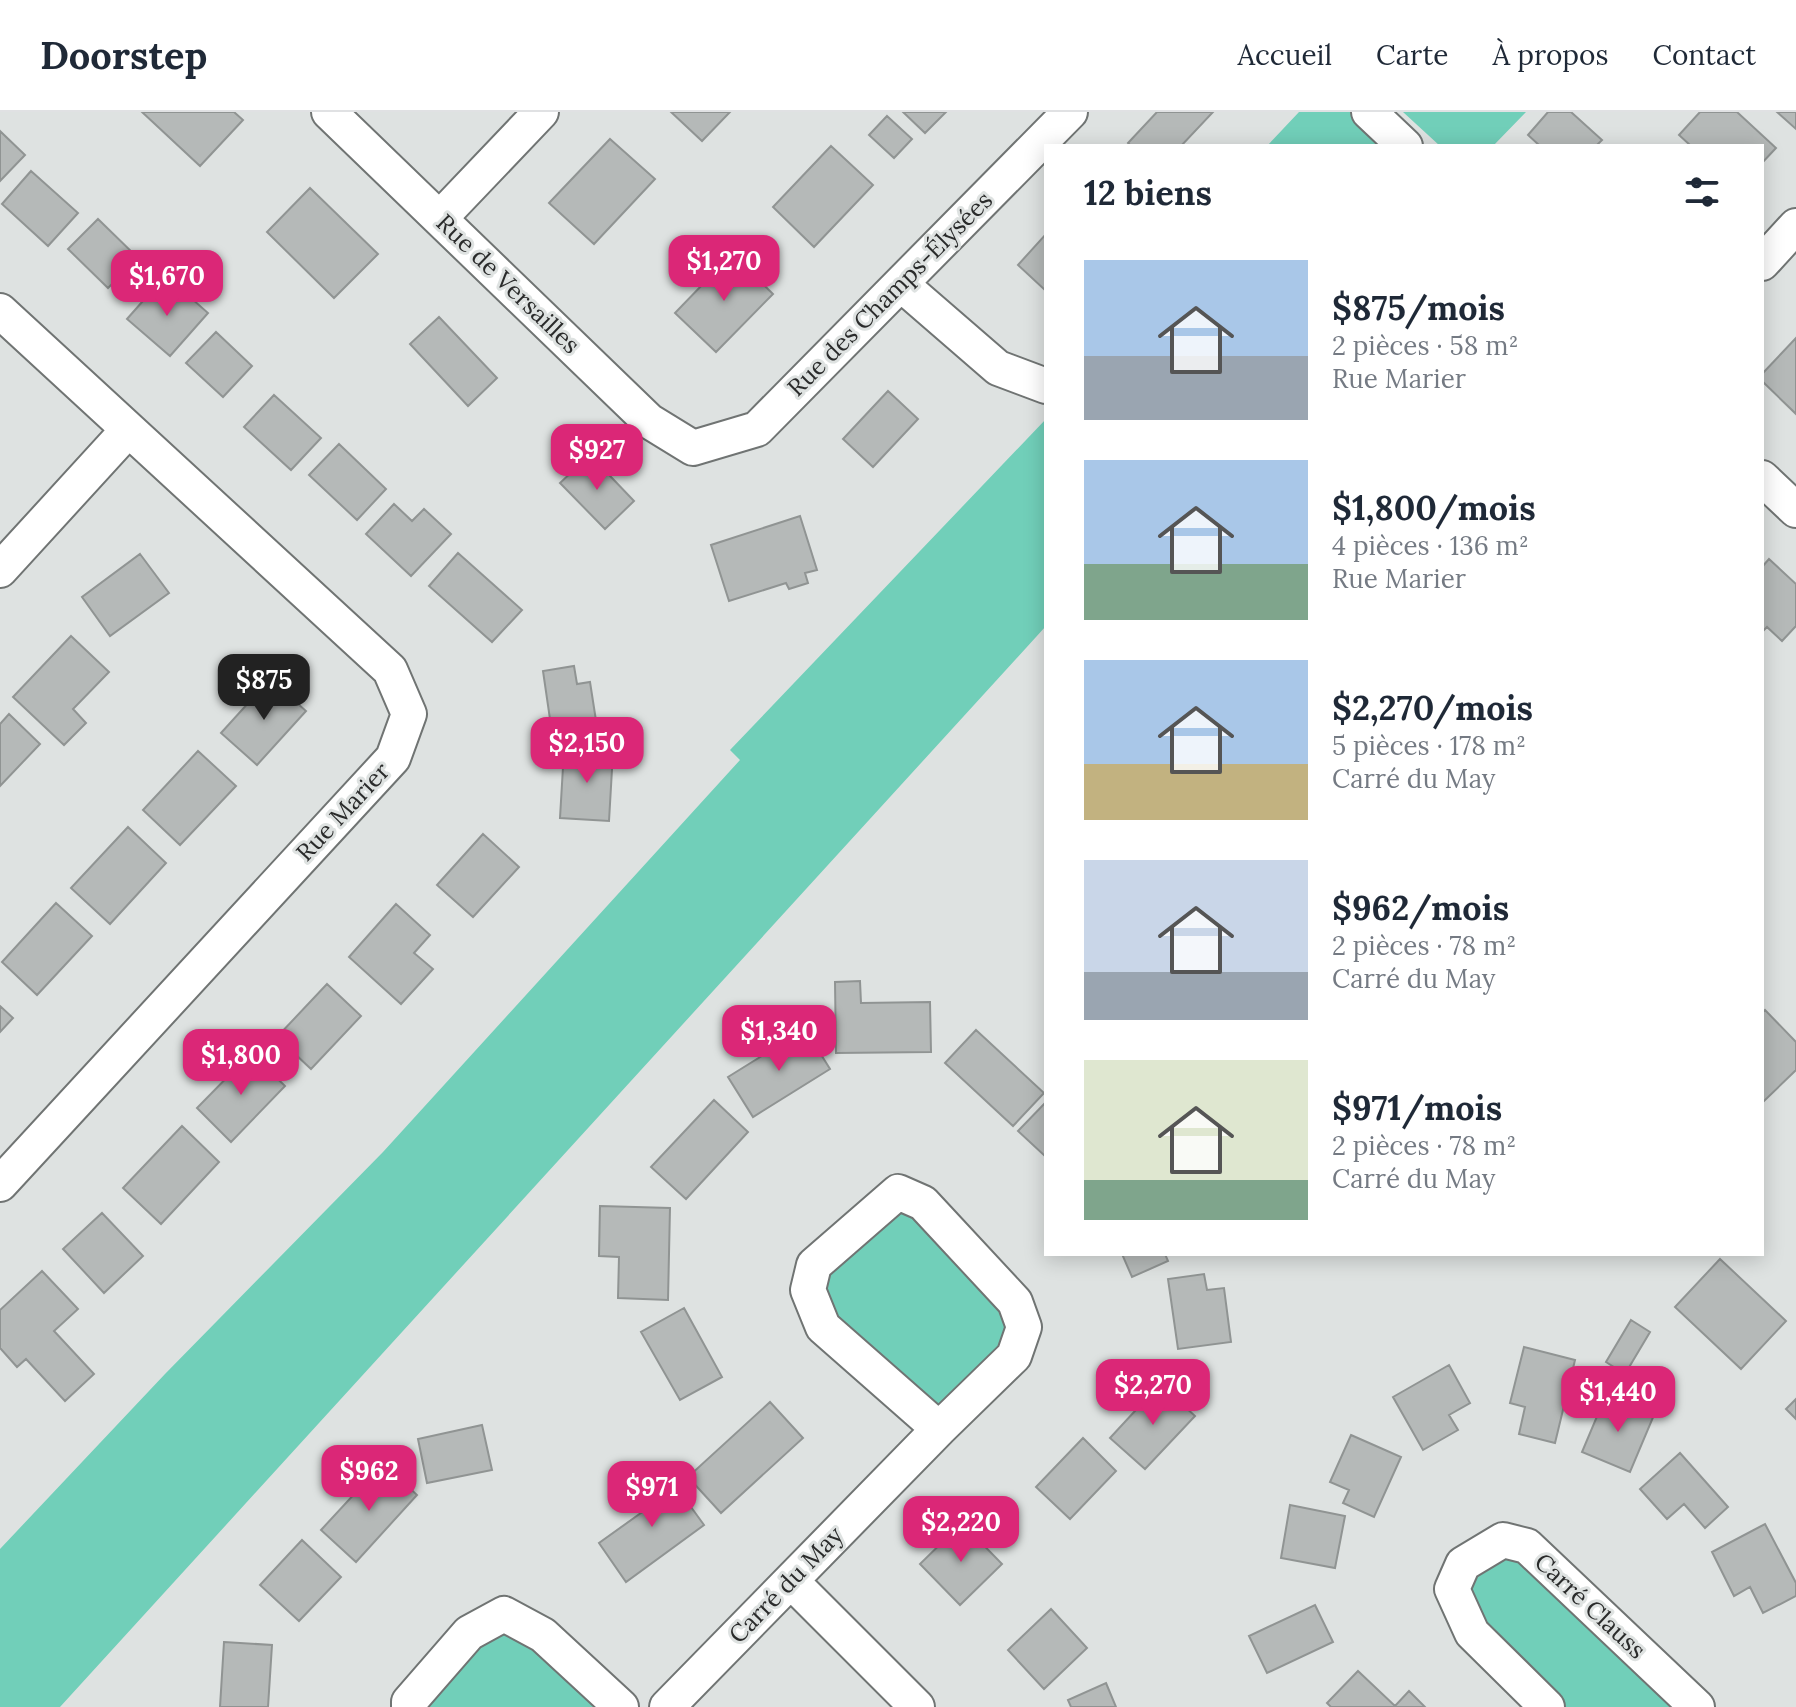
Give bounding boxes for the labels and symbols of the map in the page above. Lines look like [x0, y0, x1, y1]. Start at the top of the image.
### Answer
street label: Rue des Champs-Élysées [781, 185, 999, 403]
street label: Rue de Versailles [430, 207, 587, 360]
pin: $1,270 [659, 235, 789, 303]
pin: $1,670 [102, 250, 232, 318]
pin: $927 [550, 424, 644, 492]
pin: $875 [217, 654, 311, 722]
pin: $2,150 [522, 717, 652, 785]
street label: Rue Marier [289, 755, 397, 867]
pin: $1,340 [714, 1005, 844, 1073]
pin: $1,800 [176, 1029, 306, 1097]
pin: $2,270 [1088, 1359, 1218, 1427]
pin: $1,440 [1553, 1366, 1683, 1434]
pin: $962 [322, 1445, 416, 1513]
pin: $971 [605, 1461, 699, 1529]
pin: $2,220 [896, 1496, 1026, 1564]
street label: Carré du May [722, 1519, 849, 1650]
street label: Carré Clauss [1528, 1546, 1653, 1665]

